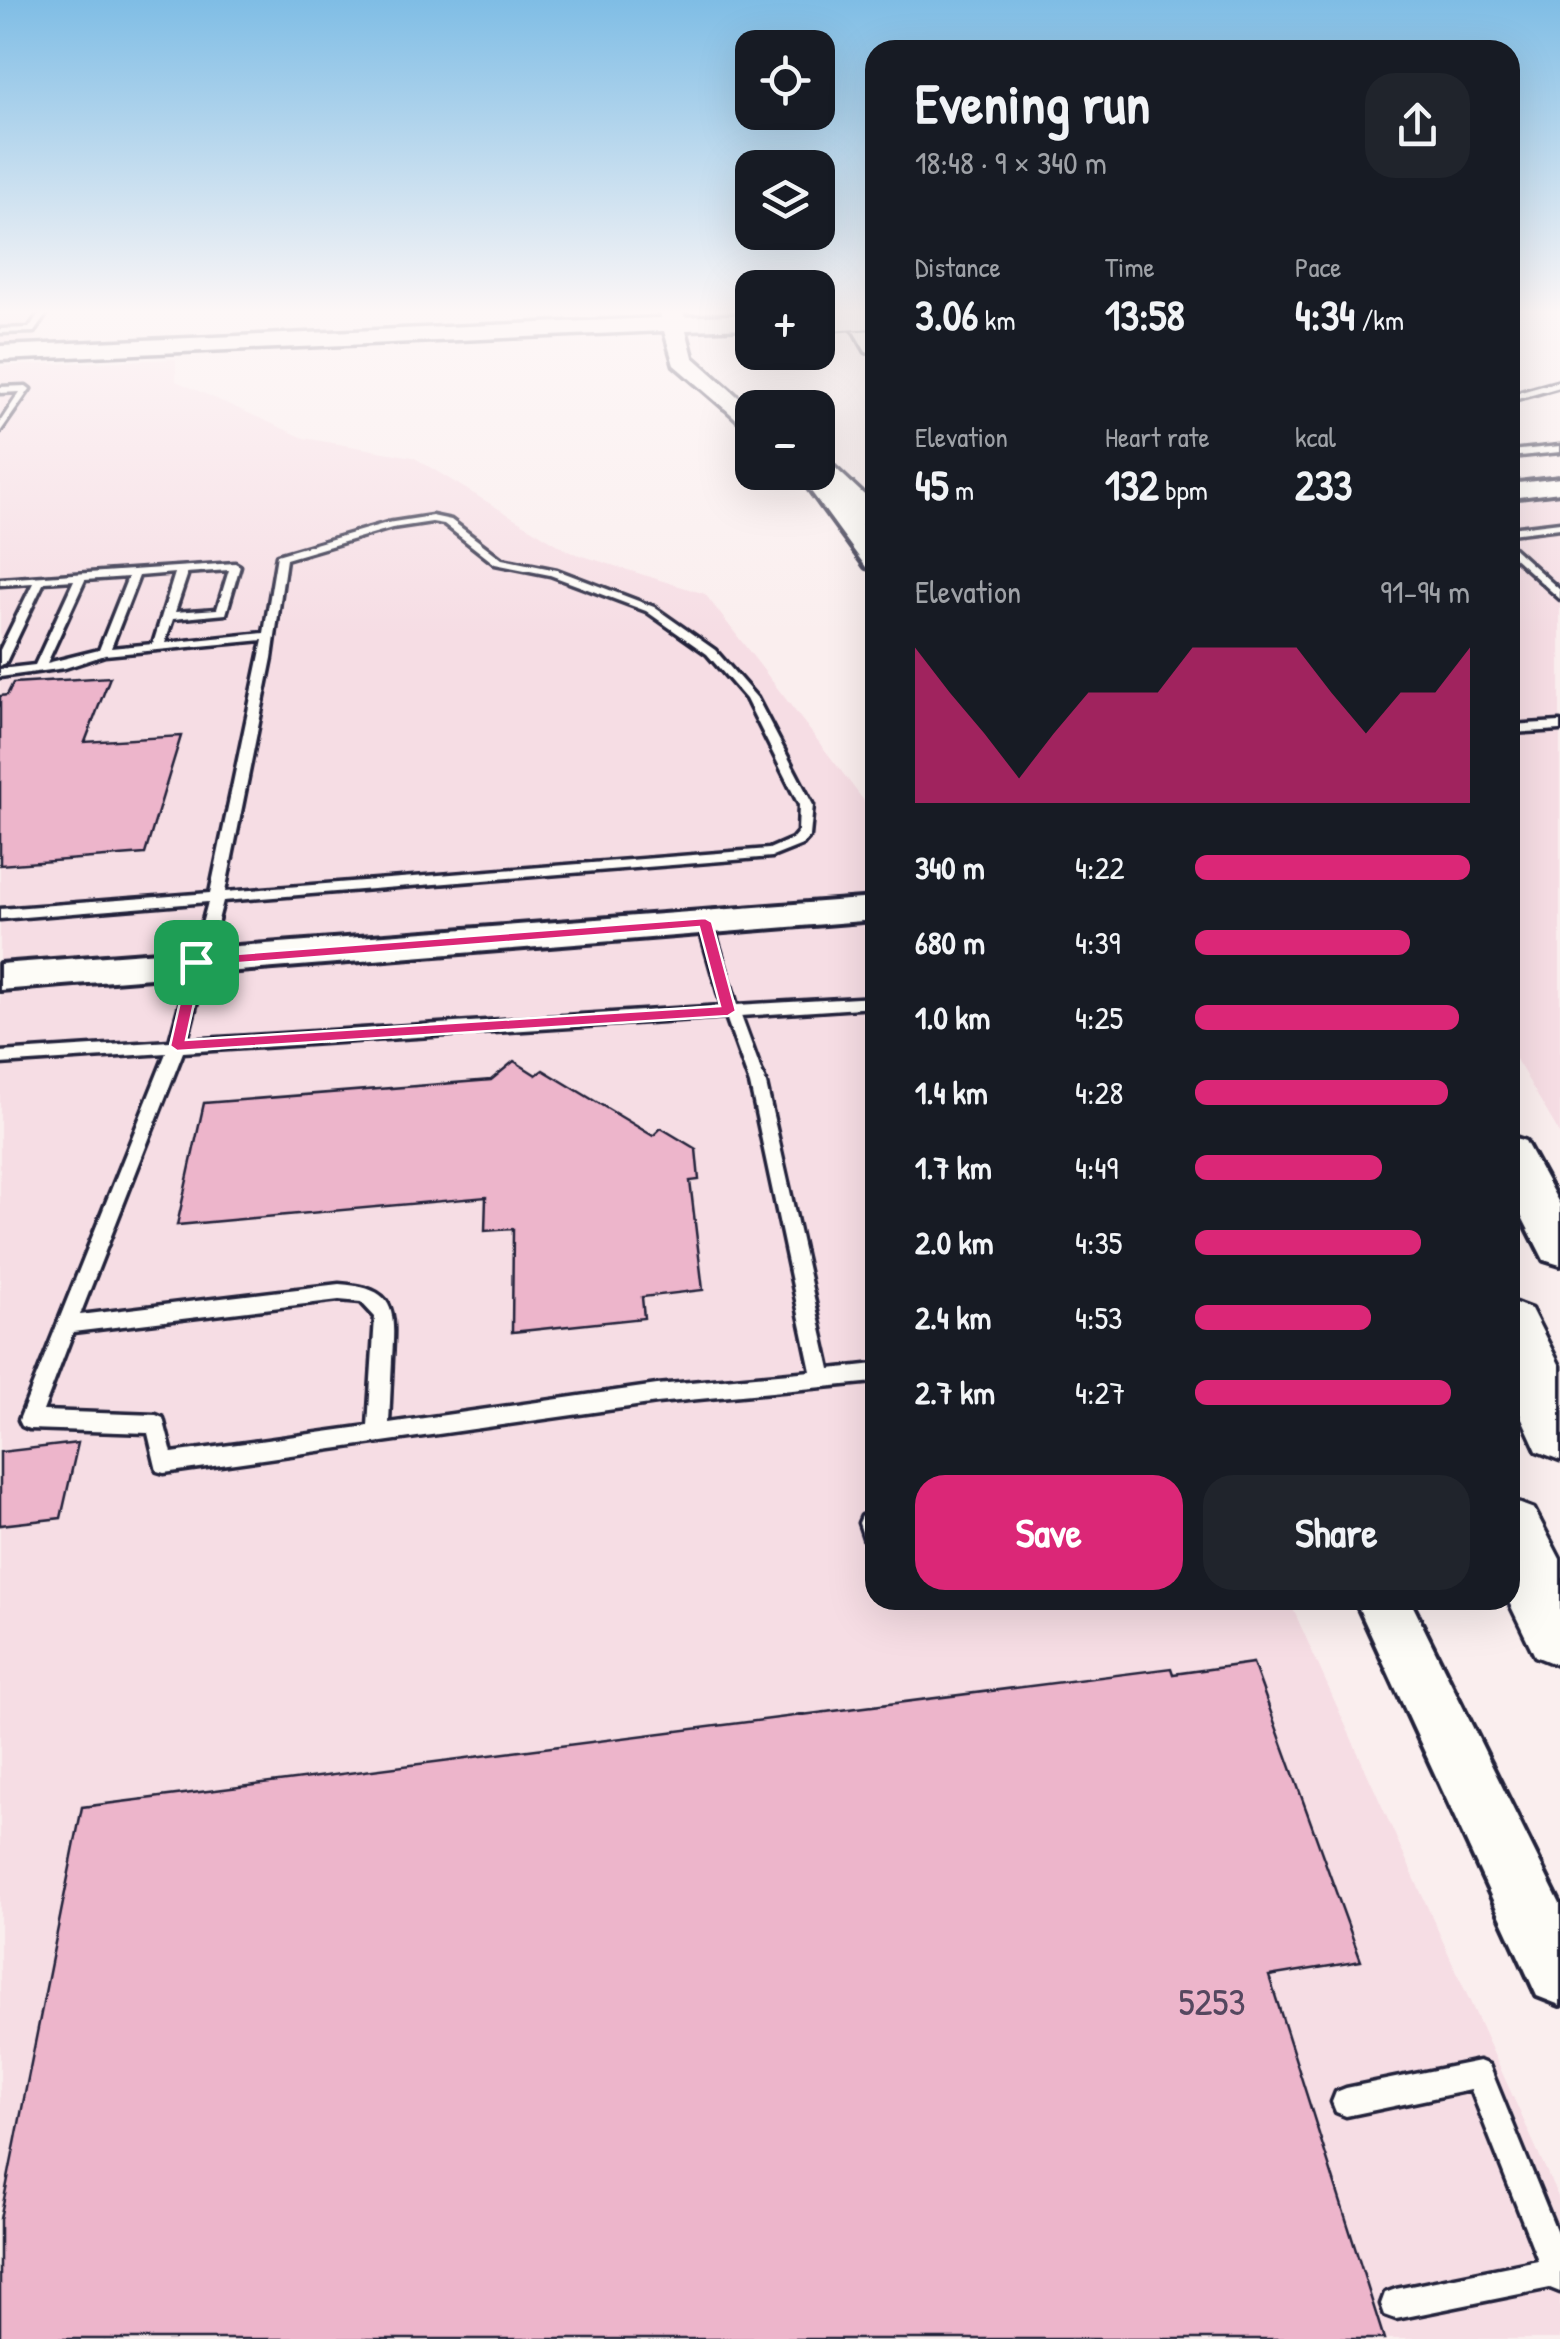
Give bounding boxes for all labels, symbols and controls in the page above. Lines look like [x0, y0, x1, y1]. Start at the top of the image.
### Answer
map controls [735, 30, 835, 490]
button: locate [735, 30, 835, 130]
text: Evening run [915, 66, 1150, 140]
button: share [1365, 73, 1470, 178]
text: 18:48 · 9 × 340 m [915, 141, 1107, 184]
button: layers [735, 150, 835, 250]
text: Distance [915, 248, 1001, 286]
text: Time [1105, 248, 1155, 286]
text: Pace [1295, 248, 1341, 286]
button: + [735, 270, 835, 370]
text: 3.06 [915, 286, 978, 343]
text: 13:58 [1105, 286, 1185, 343]
text: 4:34 [1295, 286, 1355, 343]
text: km [978, 301, 1016, 339]
text: /km [1355, 301, 1404, 339]
button: − [735, 390, 835, 490]
text: Elevation [915, 418, 1008, 456]
text: Heart rate [1105, 418, 1210, 456]
text: kcal [1295, 418, 1336, 456]
text: 45 [915, 456, 949, 513]
text: 132 [1105, 456, 1159, 513]
text: 233 [1295, 456, 1352, 513]
text: m [949, 471, 974, 509]
text: bpm [1159, 471, 1208, 509]
text: Elevation [915, 570, 1021, 613]
text: 91–94 m [1380, 570, 1470, 613]
text: 340 m [915, 846, 985, 889]
text: 4:22 [1075, 846, 1124, 889]
pin [154, 920, 239, 1005]
text: 680 m [915, 921, 985, 964]
text: 4:39 [1075, 921, 1121, 964]
icon: arrive [169, 935, 224, 990]
text: 1.0 km [915, 996, 990, 1039]
text: 4:25 [1075, 996, 1123, 1039]
text: 1.4 km [915, 1071, 988, 1114]
text: 4:28 [1075, 1071, 1123, 1114]
text: 1.7 km [915, 1146, 992, 1189]
text: 4:49 [1075, 1146, 1118, 1189]
text: 2.0 km [915, 1221, 994, 1264]
text: 4:35 [1075, 1221, 1122, 1264]
text: 2.4 km [915, 1296, 991, 1339]
text: 4:53 [1075, 1296, 1122, 1339]
text: 2.7 km [915, 1371, 995, 1414]
text: 4:27 [1075, 1371, 1125, 1414]
button: Save [915, 1475, 1183, 1590]
button: Share [1203, 1475, 1470, 1590]
house number: 5253 [1179, 1975, 1245, 2027]

